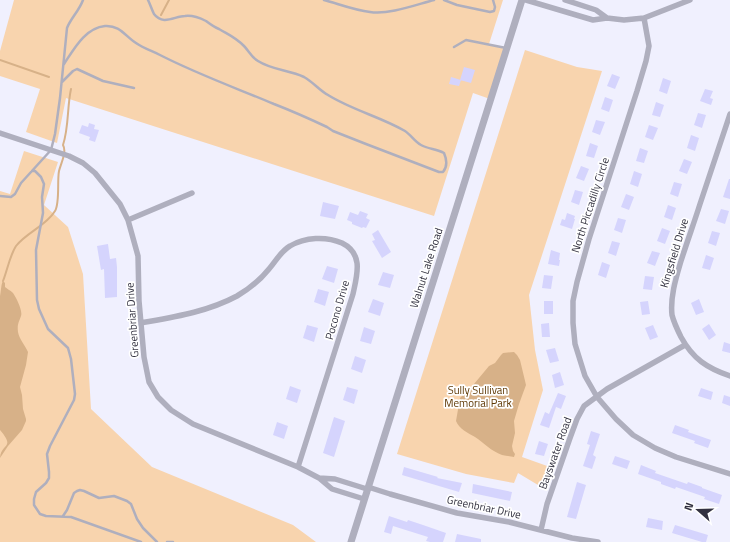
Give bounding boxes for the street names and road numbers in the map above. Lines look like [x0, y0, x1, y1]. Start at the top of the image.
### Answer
street label: North Piccadilly Circle [567, 155, 613, 255]
street label: Kingsfield Drive [656, 216, 692, 290]
street label: Walnut Lake Road [406, 226, 447, 310]
street label: Pocono Drive [321, 278, 353, 342]
street label: Greenbriar Drive [121, 281, 143, 358]
street label: Bayswater Road [535, 414, 576, 491]
street label: Greenbriar Drive [446, 491, 523, 523]

